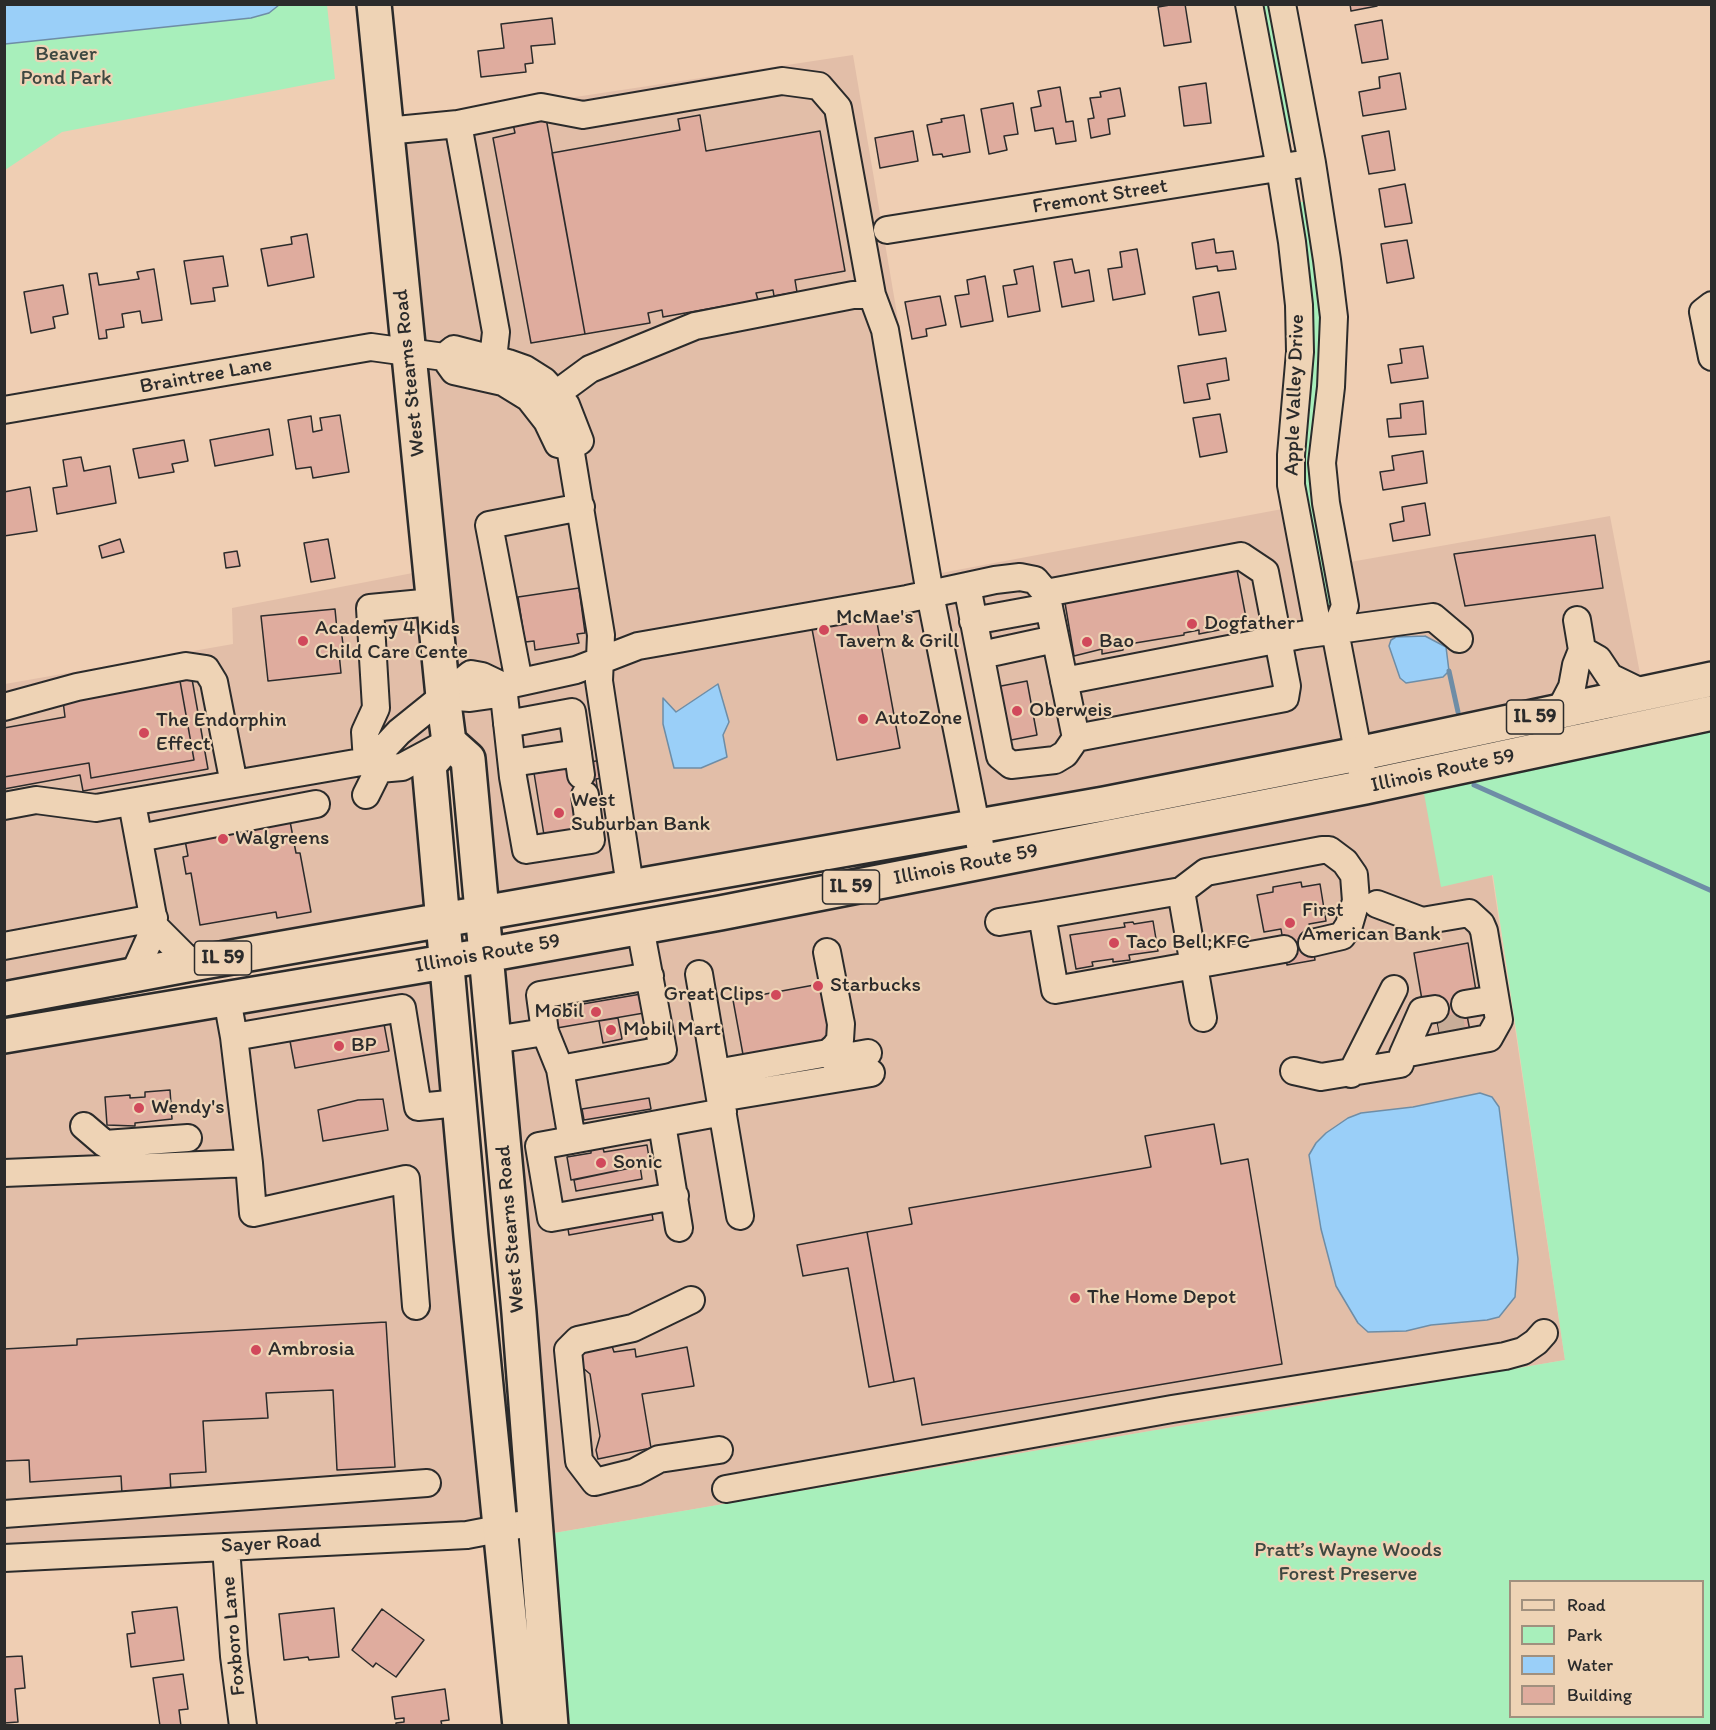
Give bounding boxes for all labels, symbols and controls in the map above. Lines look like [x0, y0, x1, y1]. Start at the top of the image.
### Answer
park label: Beaver Pond Park [20, 42, 112, 92]
street label: Fremont Street [1031, 174, 1169, 220]
street label: West Stearns Road [389, 288, 431, 458]
street label: Apple Valley Drive [1280, 314, 1310, 476]
street label: Braintree Lane [138, 352, 274, 400]
place label: McMae's Tavern & Grill [836, 605, 959, 655]
place label: Dogfather [1204, 611, 1295, 637]
place label: Academy 4 Kids Child Care Cente [315, 616, 468, 666]
marker: Dogfather [1185, 617, 1199, 631]
marker: McMae's Tavern & Grill [817, 623, 831, 637]
place label: Bao [1099, 629, 1134, 655]
marker: Academy 4 Kids Child Care Cente [296, 634, 310, 648]
marker: Bao [1080, 635, 1094, 649]
place label: Oberweis [1029, 698, 1112, 724]
road number: IL 59 [1506, 700, 1564, 734]
marker: Oberweis [1010, 704, 1024, 718]
place label: AutoZone [875, 706, 962, 732]
place label: The Endorphin Effect [156, 708, 287, 758]
marker: AutoZone [856, 712, 870, 726]
marker: The Endorphin Effect [137, 726, 151, 740]
street label: Illinois Route 59 [1369, 743, 1517, 799]
place label: West Suburban Bank [571, 788, 710, 838]
marker: West Suburban Bank [552, 806, 566, 820]
place label: Walgreens [235, 826, 329, 852]
marker: Walgreens [216, 832, 230, 846]
street label: Illinois Route 59 [892, 839, 1040, 891]
road number: IL 59 [822, 870, 880, 904]
place label: First American Bank [1302, 898, 1441, 948]
marker: First American Bank [1283, 916, 1297, 930]
street label: Illinois Route 59 [414, 929, 562, 979]
place label: Taco Bell;KFC [1126, 930, 1250, 956]
marker: Taco Bell;KFC [1107, 936, 1121, 950]
road number: IL 59 [194, 941, 252, 975]
place label: Starbucks [830, 973, 921, 999]
marker: Starbucks [811, 979, 825, 993]
place label: Great Clips [664, 982, 764, 1008]
marker: Great Clips [769, 988, 783, 1002]
place label: Mobil [535, 999, 584, 1025]
marker: Mobil [589, 1005, 603, 1019]
place label: Mobil Mart [623, 1017, 721, 1043]
marker: Mobil Mart [604, 1023, 618, 1037]
place label: BP [351, 1033, 377, 1059]
marker: BP [332, 1039, 346, 1053]
place label: Wendy's [151, 1095, 225, 1121]
marker: Wendy's [132, 1101, 146, 1115]
street label: West Stearns Road [491, 1144, 531, 1314]
place label: Sonic [613, 1150, 662, 1176]
marker: Sonic [594, 1156, 608, 1170]
place label: The Home Depot [1087, 1285, 1236, 1311]
marker: The Home Depot [1068, 1291, 1082, 1305]
place label: Ambrosia [268, 1337, 355, 1363]
marker: Ambrosia [249, 1343, 263, 1357]
street label: Sayer Road [220, 1529, 322, 1559]
park label: Pratt’s Wayne Woods Forest Preserve [1254, 1538, 1442, 1588]
street label: Foxboro Lane [216, 1575, 252, 1697]
legend [1509, 1580, 1704, 1718]
text: Road [1567, 1594, 1606, 1616]
text: Park [1567, 1624, 1602, 1646]
text: Water [1567, 1654, 1613, 1676]
text: Building [1567, 1684, 1632, 1706]

